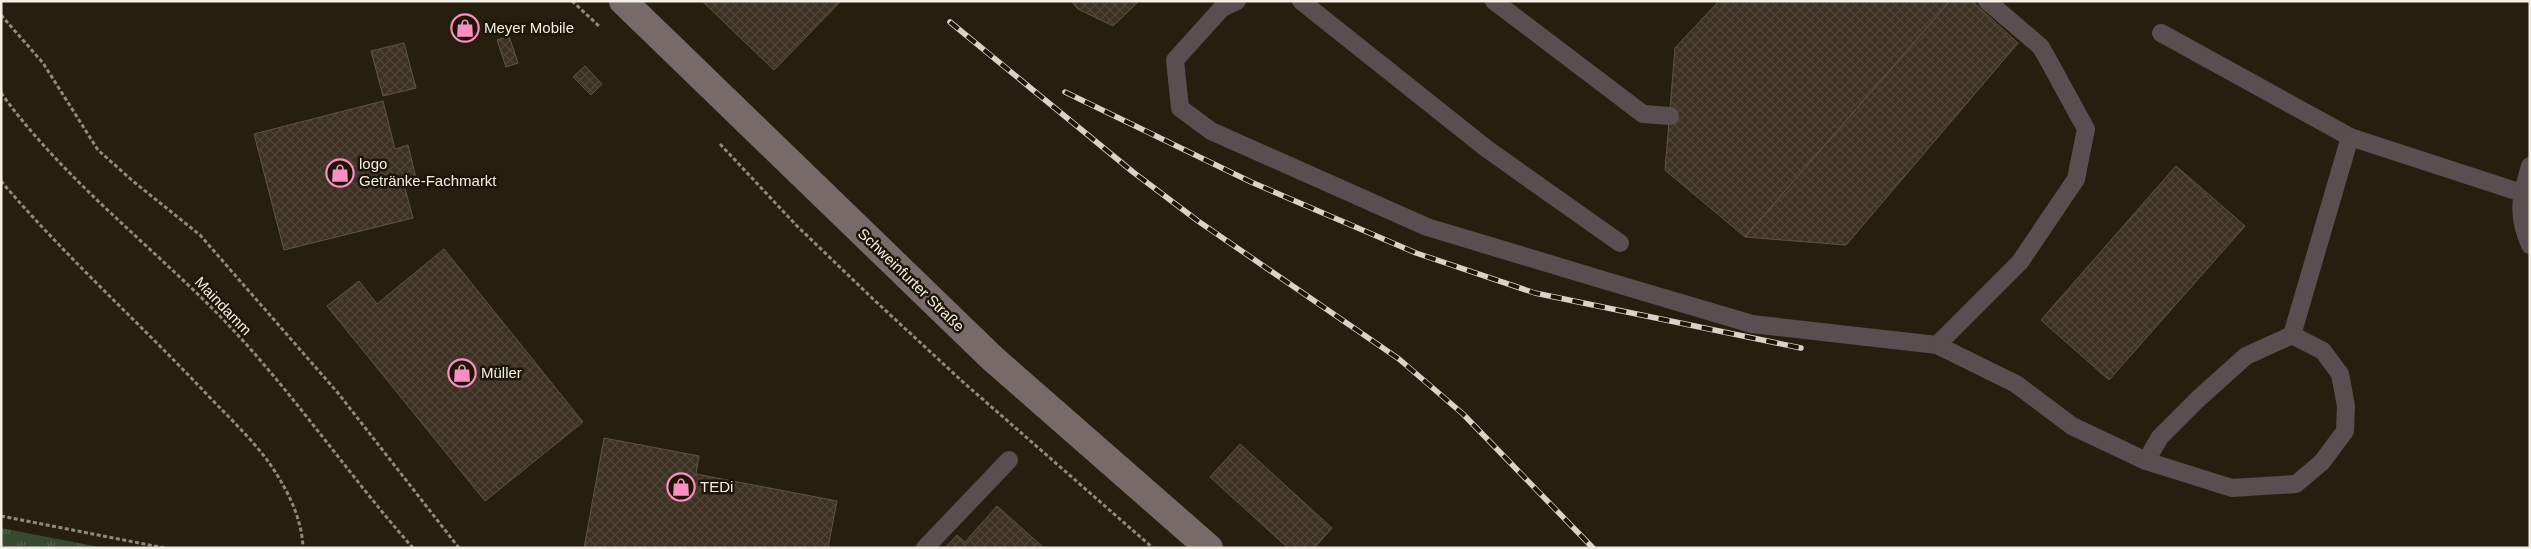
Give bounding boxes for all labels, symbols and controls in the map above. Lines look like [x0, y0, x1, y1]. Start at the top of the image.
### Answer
shop icon: Meyer Mobile [450, 13, 480, 43]
place label: Meyer Mobile [484, 19, 574, 36]
place label: logo Getränke-Fachmarkt [359, 155, 497, 189]
shop icon: logo Getränke-Fachmarkt [325, 158, 355, 188]
street label: Schweinfurter Straße [855, 225, 968, 335]
street label: Maindamm [191, 273, 255, 338]
shop icon: Müller [447, 358, 477, 388]
place label: Müller [481, 364, 522, 381]
shop icon: TEDi [666, 472, 696, 502]
place label: TEDi [700, 478, 733, 495]

